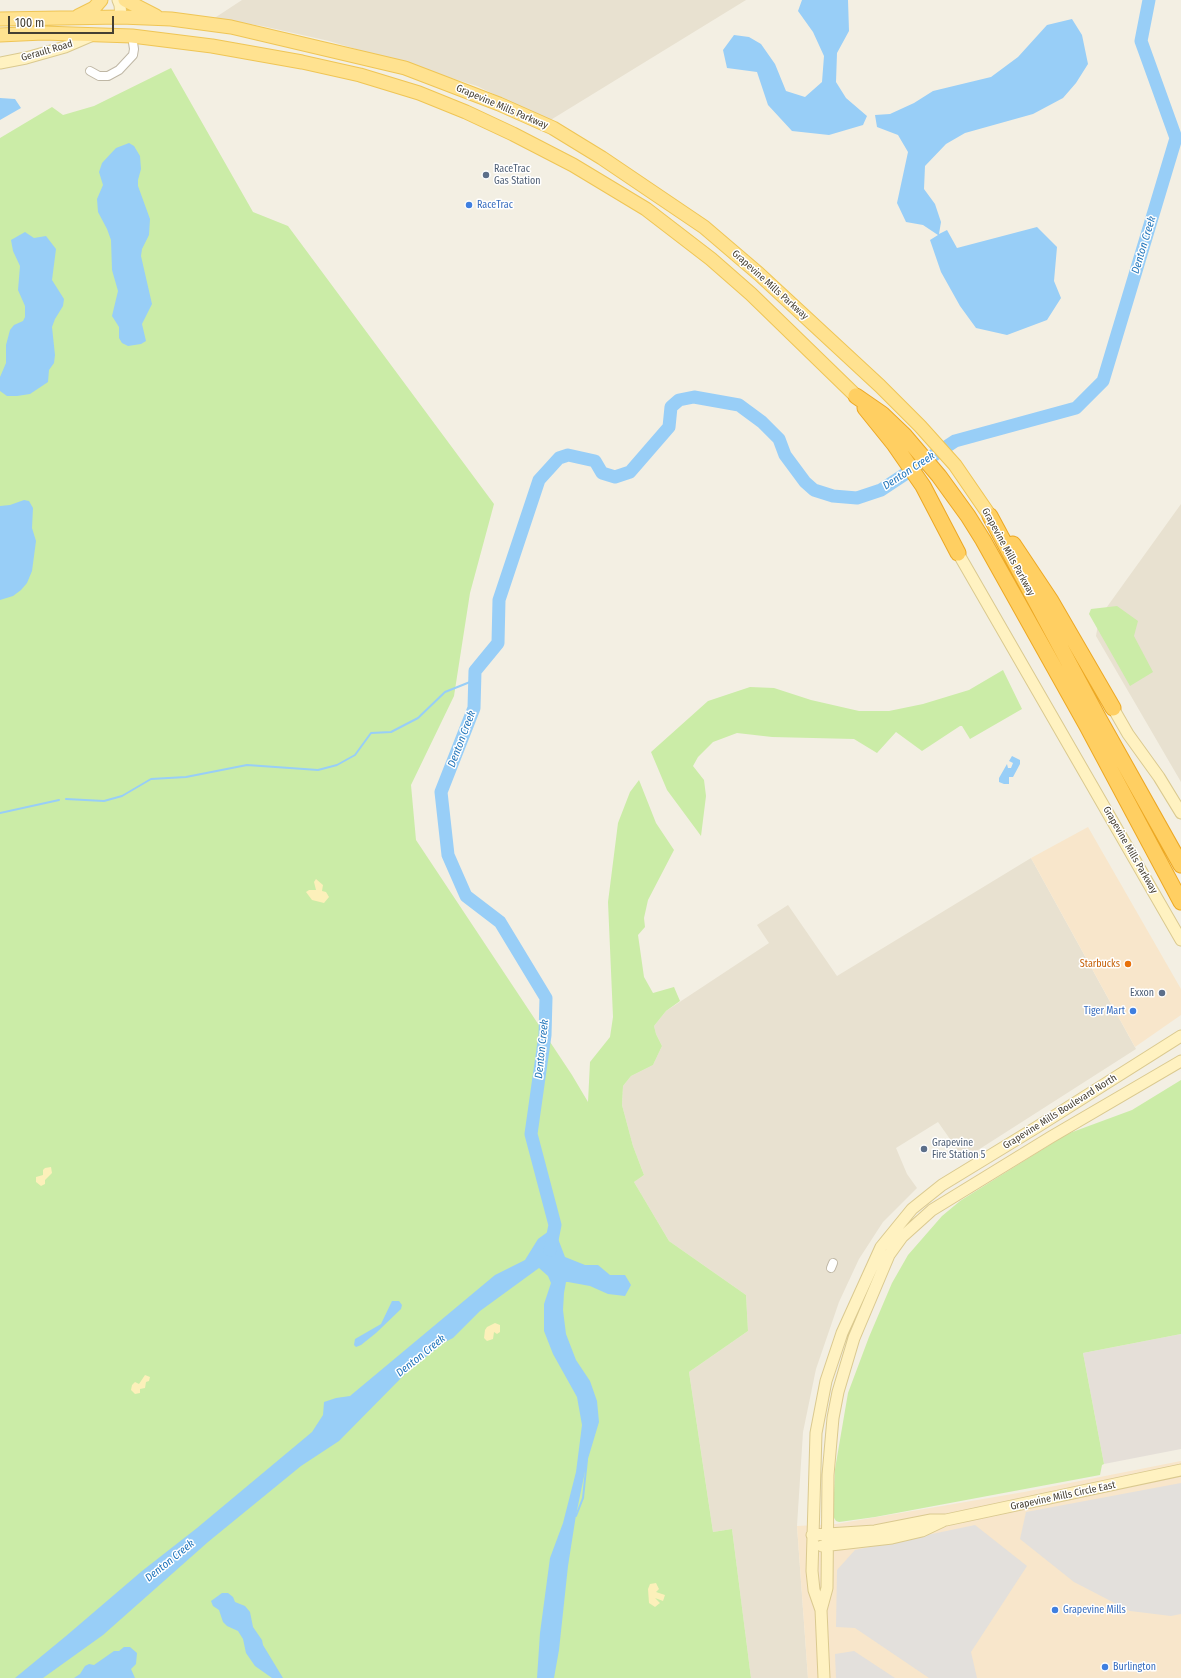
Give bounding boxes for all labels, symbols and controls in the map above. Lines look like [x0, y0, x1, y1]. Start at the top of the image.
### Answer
scale bar [10, 8, 116, 34]
text: 100 m [15, 16, 44, 30]
street label: Gerault Road [20, 38, 74, 64]
street label: Grapevine Mills Parkway [454, 82, 550, 132]
place label: RaceTrac Gas Station [494, 163, 541, 186]
marker: RaceTrac Gas Station [481, 170, 491, 180]
place label: RaceTrac [477, 199, 513, 211]
marker: RaceTrac [464, 200, 474, 210]
water label: Denton Creek [1129, 215, 1159, 275]
street label: Grapevine Mills Parkway [729, 248, 811, 322]
water label: Denton Creek [880, 449, 938, 493]
street label: Grapevine Mills Parkway [979, 506, 1037, 598]
water label: Denton Creek [445, 709, 479, 769]
street label: Grapevine Mills Parkway [1100, 804, 1160, 896]
place label: Starbucks [1080, 958, 1120, 970]
marker: Starbucks [1123, 959, 1133, 969]
place label: Exxon [1130, 987, 1154, 999]
marker: Exxon [1157, 988, 1167, 998]
place label: Tiger Mart [1084, 1005, 1125, 1017]
marker: Tiger Mart [1128, 1006, 1138, 1016]
water label: Denton Creek [532, 1019, 552, 1079]
street label: Grapevine Mills Boulevard North [1001, 1072, 1119, 1152]
place label: Grapevine Fire Station 5 [932, 1137, 985, 1160]
marker: Grapevine Fire Station 5 [919, 1144, 929, 1154]
water label: Denton Creek [394, 1332, 448, 1380]
street label: Grapevine Mills Circle East [1009, 1479, 1117, 1513]
water label: Denton Creek [143, 1537, 197, 1585]
place label: Grapevine Mills [1063, 1604, 1126, 1616]
marker: Grapevine Mills [1050, 1605, 1060, 1615]
place label: Burlington [1113, 1661, 1156, 1673]
marker: Burlington [1100, 1662, 1110, 1672]

